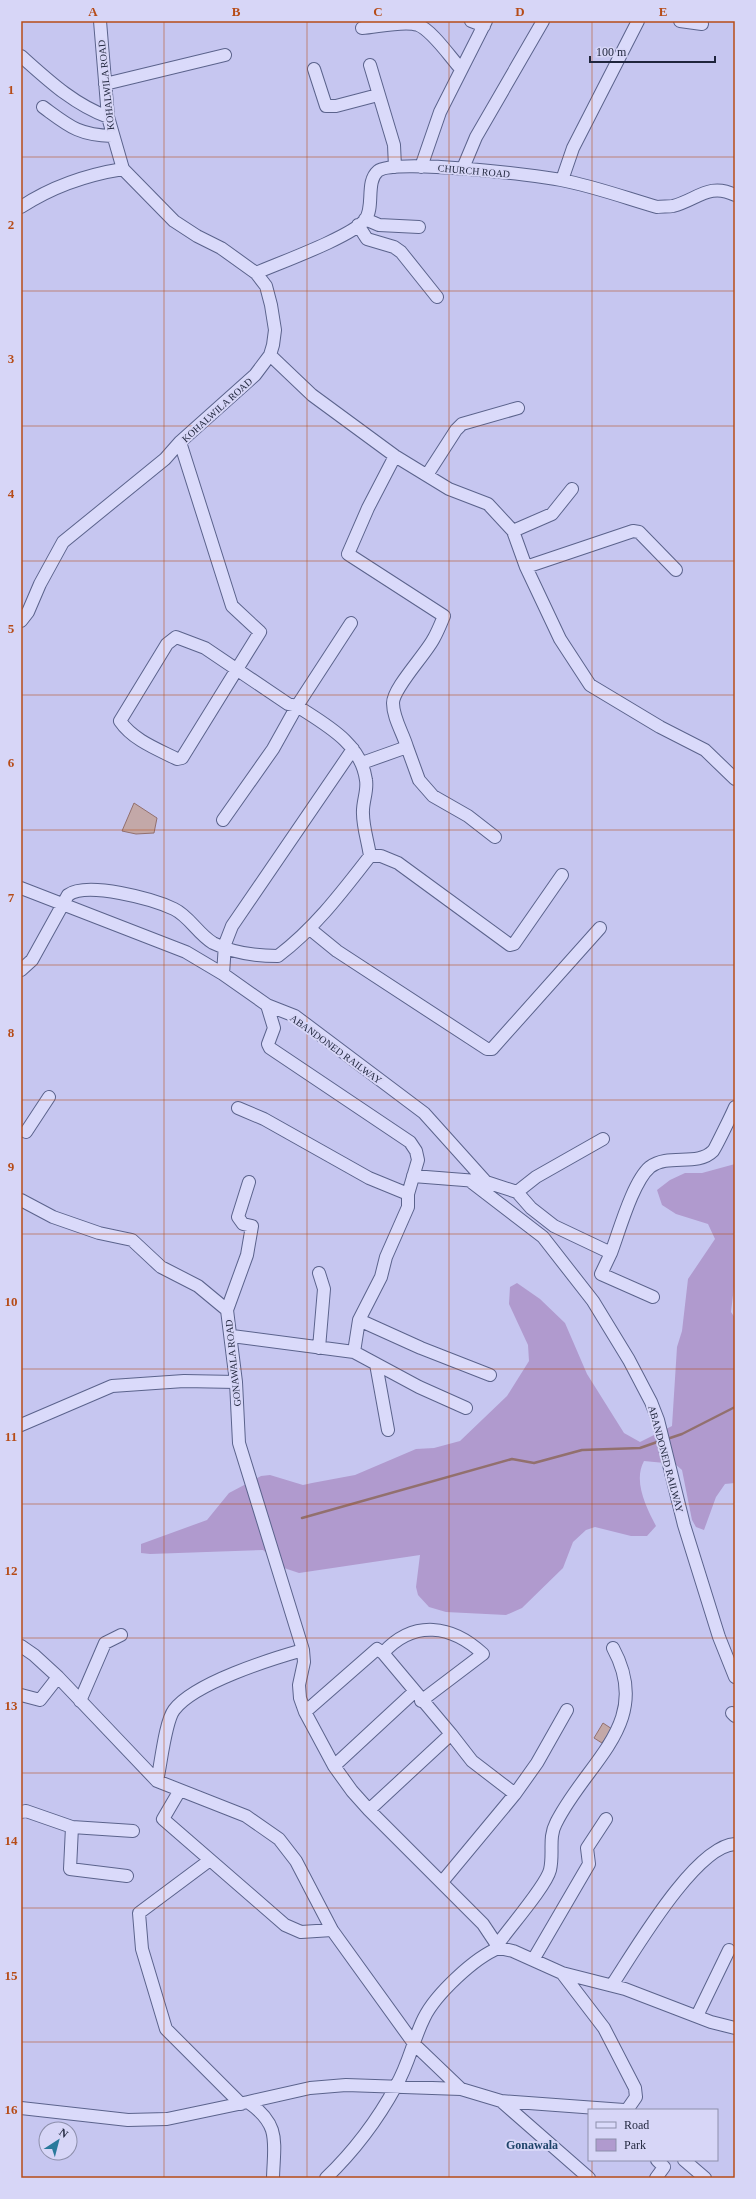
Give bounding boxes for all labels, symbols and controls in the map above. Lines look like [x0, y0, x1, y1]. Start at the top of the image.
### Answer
text: A [88, 4, 98, 19]
text: B [232, 4, 241, 19]
text: C [373, 4, 383, 19]
text: D [515, 4, 525, 19]
text: E [659, 4, 667, 19]
scale bar [590, 38, 715, 64]
street label: KOHALWILA ROAD [96, 39, 116, 131]
text: 100 m [596, 45, 627, 59]
text: 1 [8, 82, 14, 97]
street label: CHURCH ROAD [437, 162, 511, 180]
text: 2 [8, 217, 14, 232]
text: 3 [8, 351, 15, 366]
street label: KOHALWILA ROAD [180, 376, 254, 444]
text: 4 [8, 486, 15, 501]
text: 5 [8, 621, 15, 636]
text: 6 [8, 755, 15, 770]
text: 7 [8, 890, 15, 905]
street label: ABANDONED RAILWAY [288, 1012, 384, 1086]
text: 8 [8, 1025, 15, 1040]
text: 9 [8, 1159, 15, 1174]
text: 10 [5, 1294, 18, 1309]
street label: GONAWALA ROAD [223, 1319, 243, 1407]
street label: ABANDONED RAILWAY [646, 1404, 686, 1514]
text: 11 [5, 1429, 17, 1444]
text: 12 [5, 1563, 18, 1578]
text: 13 [5, 1698, 18, 1713]
text: 14 [5, 1833, 18, 1848]
text: 15 [5, 1968, 18, 1983]
text: 16 [5, 2102, 18, 2117]
legend [588, 2109, 718, 2161]
text: Road [624, 2118, 649, 2132]
north arrow [38, 2121, 78, 2161]
text: N [57, 2126, 71, 2140]
district label: Gonawala [506, 2138, 558, 2152]
text: Park [624, 2138, 646, 2152]

